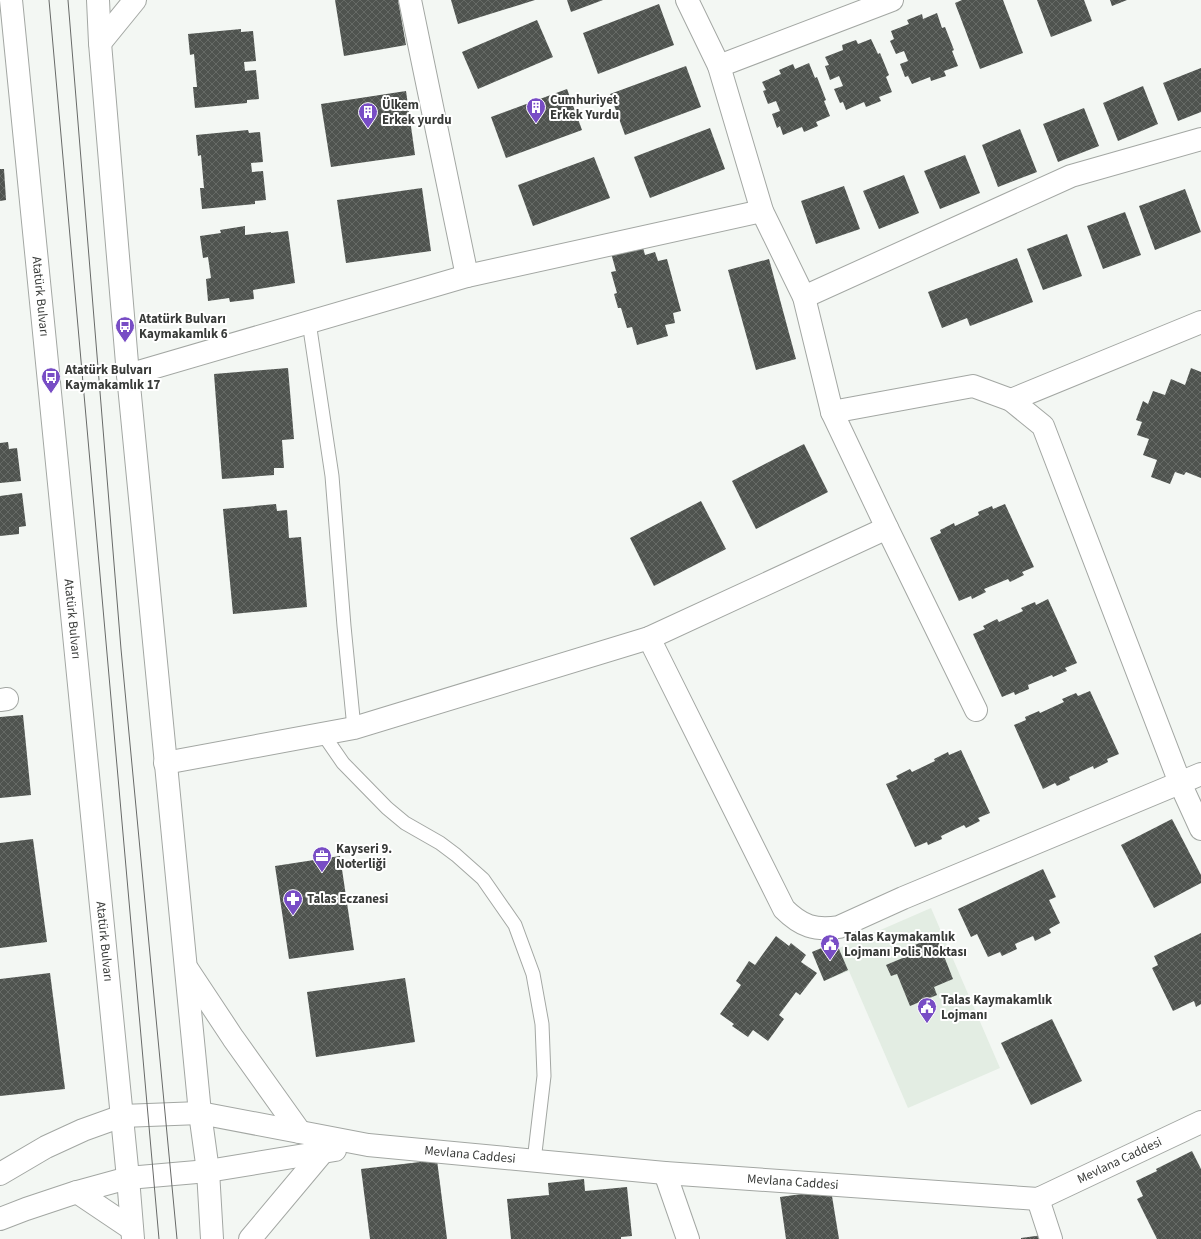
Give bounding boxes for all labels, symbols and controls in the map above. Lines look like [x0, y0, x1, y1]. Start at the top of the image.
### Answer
place label: Cumhuriyet Erkek Yurdu [550, 91, 619, 124]
place label: Ülkem Erkek yurdu [382, 96, 452, 129]
building icon: Cumhuriyet Erkek Yurdu [525, 96, 547, 124]
building icon: Ülkem Erkek yurdu [357, 101, 379, 129]
street label: Atatürk Bulvarı [28, 256, 53, 338]
place label: Atatürk Bulvarı Kaymakamlık 6 [138, 310, 228, 343]
bus stop icon: Atatürk Bulvarı Kaymakamlık 6 [114, 315, 136, 343]
place label: Atatürk Bulvarı Kaymakamlık 17 [64, 361, 160, 394]
bus stop icon: Atatürk Bulvarı Kaymakamlık 17 [40, 366, 62, 394]
street label: Atatürk Bulvarı [60, 578, 85, 660]
place label: Kayseri 9. Noterliği [336, 840, 392, 873]
office icon: Kayseri 9. Noterliği [311, 845, 333, 873]
pharmacy icon: Talas Eczanesi [282, 888, 304, 916]
place label: Talas Eczanesi [307, 890, 388, 908]
street label: Atatürk Bulvarı [92, 900, 117, 982]
place label: Talas Kaymakamlık Lojmanı Polis Noktası [844, 928, 967, 961]
public building icon: Talas Kaymakamlık Lojmanı Polis Noktası [819, 933, 841, 961]
place label: Talas Kaymakamlık Lojmanı [941, 991, 1053, 1024]
public building icon: Talas Kaymakamlık Lojmanı [916, 996, 938, 1024]
street label: Mevlana Caddesi [1074, 1133, 1165, 1188]
street label: Mevlana Caddesi [423, 1141, 517, 1168]
street label: Mevlana Caddesi [746, 1170, 839, 1194]

